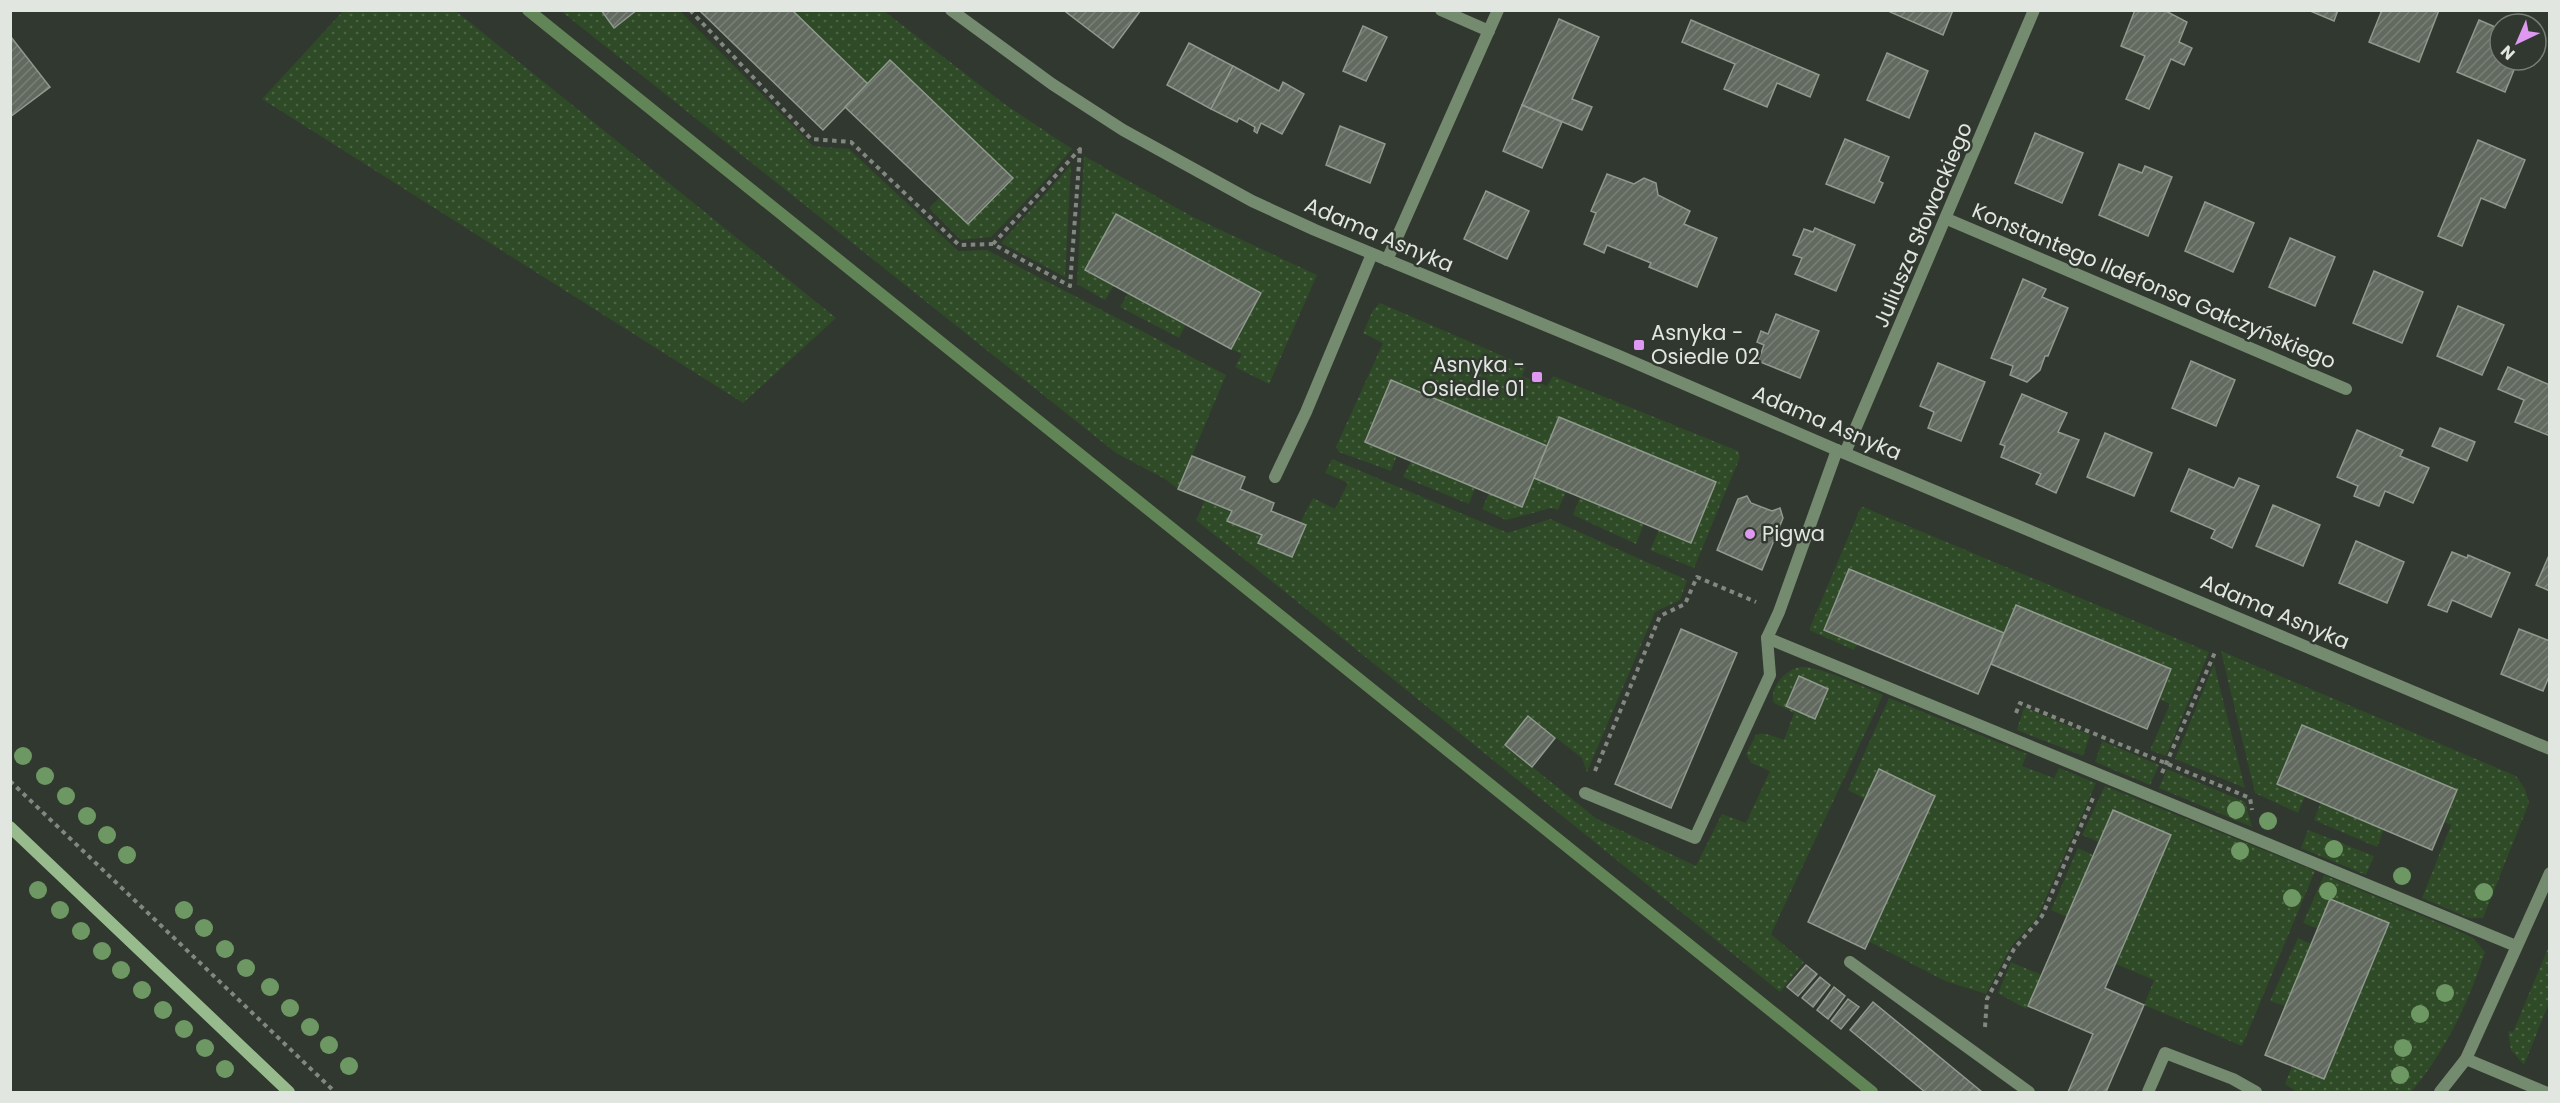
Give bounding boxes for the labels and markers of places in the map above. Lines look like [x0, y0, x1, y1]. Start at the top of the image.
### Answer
place label: Asnyka - Osiedle 02 [1651, 318, 1760, 371]
marker: Asnyka - Osiedle 02 [1632, 338, 1646, 352]
place label: Asnyka - Osiedle 01 [1421, 350, 1525, 403]
marker: Asnyka - Osiedle 01 [1530, 370, 1544, 384]
place label: Pigwa [1762, 519, 1825, 548]
marker: Pigwa [1743, 527, 1757, 541]

